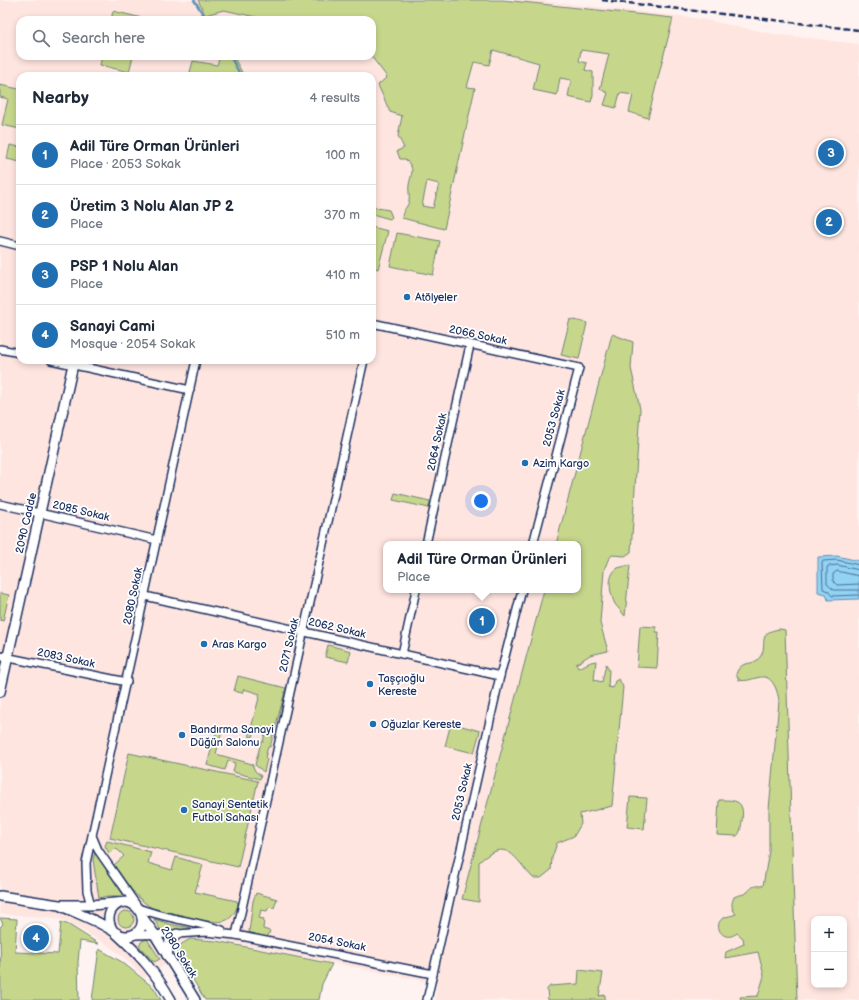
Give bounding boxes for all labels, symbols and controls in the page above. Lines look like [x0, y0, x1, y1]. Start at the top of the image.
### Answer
search box [16, 16, 376, 60]
icon: search [30, 27, 52, 49]
text: Search here [62, 29, 145, 48]
text: Nearby [32, 88, 89, 108]
text: 4 results [310, 90, 360, 106]
text: Adil Türe Orman Ürünleri [70, 137, 240, 156]
pin: 3 [818, 138, 844, 168]
text: 1 [42, 147, 48, 163]
text: 100 m [325, 147, 360, 163]
text: Place · 2053 Sokak [70, 156, 181, 172]
text: Üretim 3 Nolu Alan JP 2 [70, 197, 234, 216]
text: 2 [41, 207, 49, 223]
text: 370 m [324, 207, 360, 223]
pin: 2 [816, 207, 842, 237]
text: Place [70, 216, 103, 232]
text: PSP 1 Nolu Alan [70, 257, 178, 276]
text: 3 [41, 267, 49, 283]
text: 410 m [325, 267, 360, 283]
text: Place [70, 276, 103, 292]
place label: Atölyeler [415, 291, 458, 304]
marker: Atölyeler [402, 292, 412, 302]
text: Sanayi Cami [70, 317, 155, 336]
street label: 2066 Sokak [448, 323, 509, 348]
text: 4 [41, 327, 49, 343]
text: 510 m [326, 327, 360, 343]
text: Mosque · 2054 Sokak [70, 336, 195, 352]
street label: 2053 Sokak [540, 387, 568, 448]
street label: 2064 Sokak [425, 411, 450, 472]
place label: Azim Kargo [533, 457, 589, 470]
marker: Azim Kargo [520, 458, 530, 468]
street label: 2090 Cadde [13, 491, 39, 555]
your location [471, 491, 491, 511]
street label: 2085 Sokak [51, 498, 111, 524]
popup [383, 541, 581, 593]
text: Adil Türe Orman Ürünleri [397, 550, 567, 569]
street label: 2080 Sokak [121, 566, 146, 626]
text: Place [397, 569, 430, 585]
pin: 1 [469, 606, 495, 636]
street label: 2062 Sokak [307, 615, 368, 641]
street label: 2071 Sokak [276, 616, 302, 673]
place label: Aras Kargo [212, 638, 267, 651]
marker: Aras Kargo [199, 639, 209, 649]
street label: 2083 Sokak [36, 646, 97, 671]
place label: Taşçıoğlu Kereste [378, 672, 425, 698]
marker: Taşçıoğlu Kereste [365, 679, 375, 689]
place label: Oğuzlar Kereste [381, 718, 462, 731]
marker: Oğuzlar Kereste [368, 719, 378, 729]
place label: Bandırma Sanayi Düğün Salonu [190, 723, 274, 749]
marker: Bandırma Sanayi Düğün Salonu [177, 730, 187, 740]
street label: 2053 Sokak [449, 761, 475, 822]
place label: Sanayi Sentetik Futbol Sahası [192, 798, 269, 824]
marker: Sanayi Sentetik Futbol Sahası [179, 805, 189, 815]
map controls [811, 916, 847, 988]
button: + [811, 916, 847, 952]
pin: 4 [23, 923, 49, 953]
street label: 2080 Sokak [158, 924, 200, 981]
street label: 2054 Sokak [307, 930, 368, 954]
button: − [811, 952, 847, 988]

